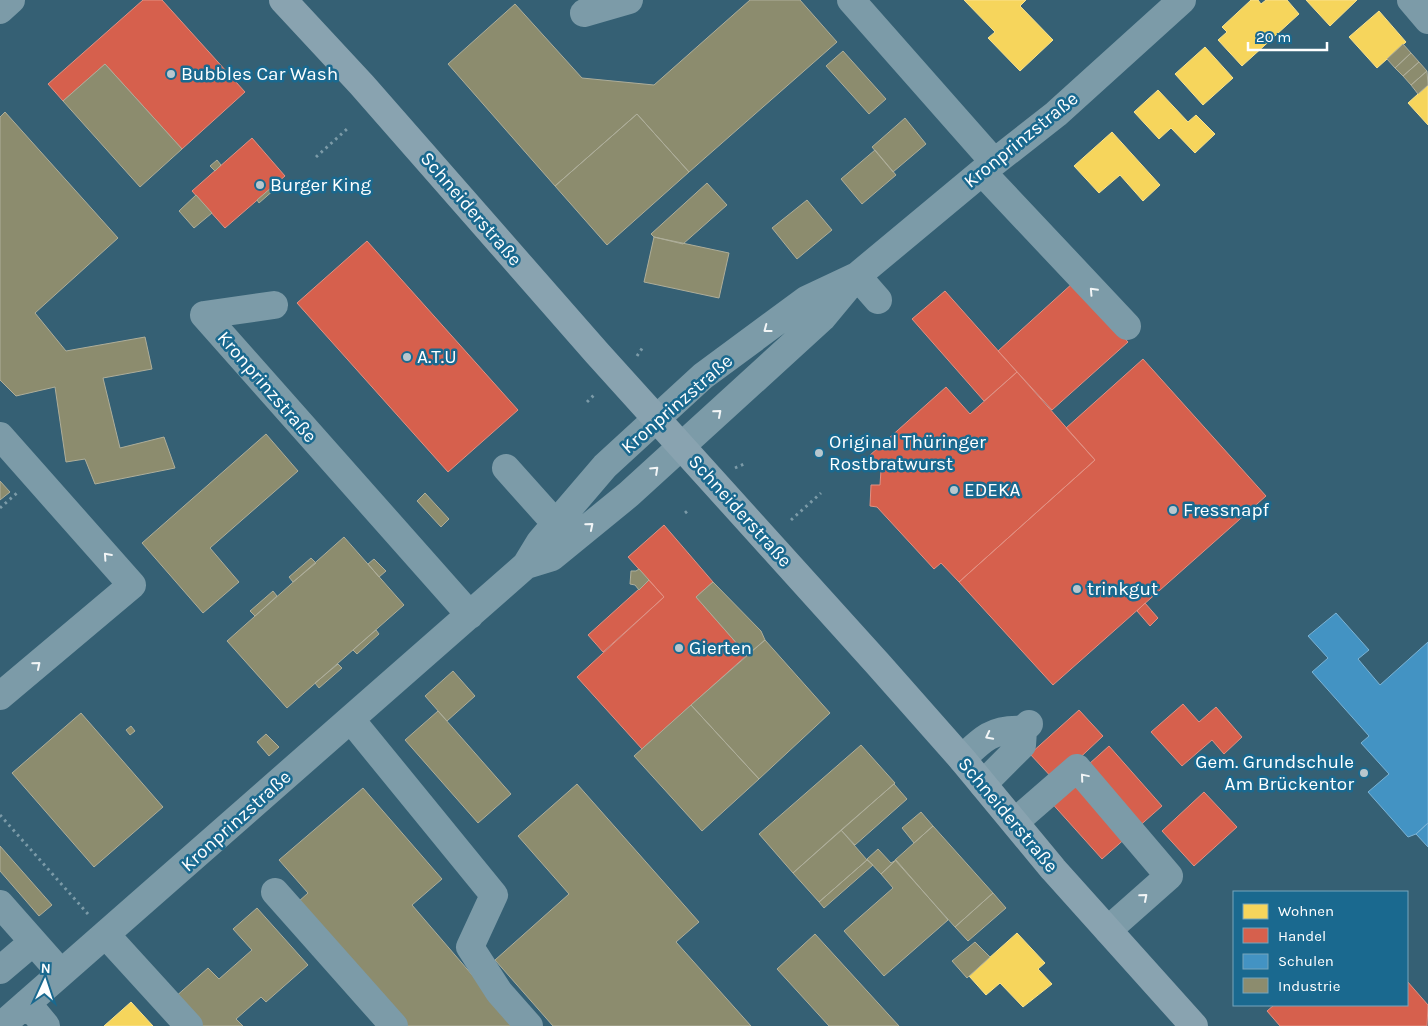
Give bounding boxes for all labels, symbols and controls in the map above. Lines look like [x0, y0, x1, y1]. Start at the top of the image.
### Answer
scale bar [1248, 20, 1327, 52]
text: 20 m [1256, 28, 1291, 46]
place label: Bubbles Car Wash [181, 63, 338, 85]
marker: Bubbles Car Wash [165, 68, 177, 80]
street label: Kronprinzstraße [960, 87, 1082, 193]
street label: Schneiderstraße [416, 148, 526, 270]
place label: Burger King [270, 174, 371, 196]
marker: Burger King [254, 179, 266, 191]
one-way arrow [1090, 287, 1099, 296]
one-way arrow [764, 324, 773, 332]
street label: Kronprinzstraße [213, 327, 321, 447]
place label: A.T.U [417, 346, 457, 368]
street label: Kronprinzstraße [617, 350, 737, 458]
marker: A.T.U [401, 351, 413, 363]
one-way arrow [713, 410, 722, 419]
place label: Original Thüringer Rostbratwurst [829, 431, 986, 475]
marker: Original Thüringer Rostbratwurst [813, 447, 825, 459]
street label: Schneiderstraße [684, 450, 796, 572]
one-way arrow [650, 467, 659, 476]
place label: EDEKA [964, 479, 1020, 501]
marker: EDEKA [948, 484, 960, 496]
place label: Fressnapf [1183, 499, 1270, 521]
marker: Fressnapf [1167, 504, 1179, 516]
one-way arrow [584, 523, 593, 531]
one-way arrow [104, 553, 113, 562]
place label: trinkgut [1087, 578, 1158, 600]
marker: trinkgut [1071, 583, 1083, 595]
place label: Gierten [689, 637, 752, 659]
marker: Gierten [673, 642, 685, 654]
one-way arrow [32, 661, 41, 670]
one-way arrow [985, 730, 994, 740]
place label: Gem. Grundschule Am Brückentor [1195, 751, 1354, 795]
street label: Schneiderstraße [953, 753, 1063, 877]
street label: Kronprinzstraße [177, 766, 295, 876]
marker: Gem. Grundschule Am Brückentor [1358, 767, 1370, 779]
one-way arrow [1082, 774, 1090, 783]
legend [1233, 891, 1408, 1006]
one-way arrow [1138, 894, 1147, 903]
text: Wohnen [1278, 902, 1334, 920]
text: Handel [1278, 927, 1326, 945]
text: Schulen [1278, 952, 1334, 970]
north arrow [20, 956, 70, 1006]
text: N [40, 960, 51, 977]
text: Industrie [1278, 977, 1340, 995]

